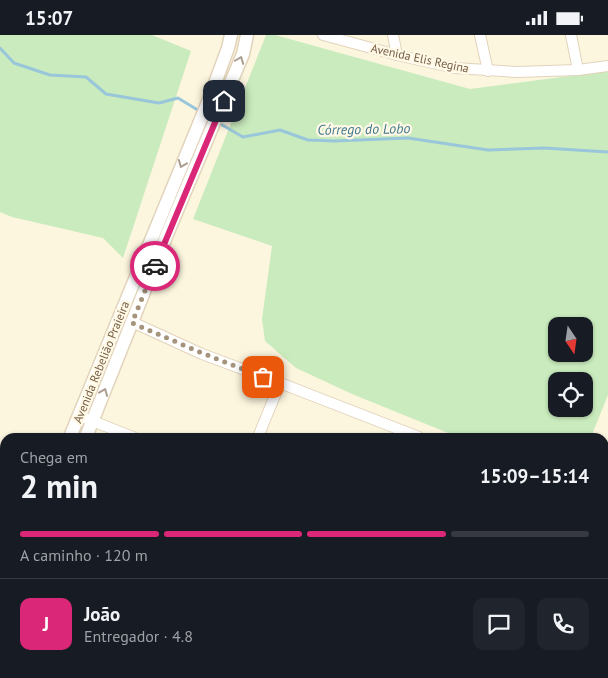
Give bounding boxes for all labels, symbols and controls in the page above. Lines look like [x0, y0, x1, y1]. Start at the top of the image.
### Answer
text: 15:07 [25, 6, 73, 30]
street label: Avenida Elis Regina [370, 40, 470, 76]
one-way arrow [234, 56, 244, 65]
pin [203, 80, 245, 122]
icon: home [210, 87, 238, 115]
water label: Córrego do Lobo [317, 119, 411, 139]
one-way arrow [178, 160, 188, 168]
courier [130, 241, 180, 291]
icon: car [141, 252, 169, 280]
street label: Avenida Rebelião Praieira [70, 299, 132, 425]
north arrow [548, 317, 592, 363]
map controls [548, 317, 593, 417]
pin [242, 356, 284, 398]
icon: bag [249, 363, 277, 391]
button: locate [548, 372, 593, 417]
one-way arrow [98, 388, 108, 397]
text: Chega em [20, 447, 88, 467]
text: 15:09–15:14 [480, 464, 589, 488]
text: 2 min [20, 465, 98, 507]
text: A caminho · 120 m [20, 545, 148, 565]
button: chat [473, 598, 525, 650]
button: phone [537, 598, 589, 650]
text: João [84, 602, 120, 626]
text: J [43, 612, 49, 636]
text: Entregador · 4.8 [84, 626, 193, 646]

